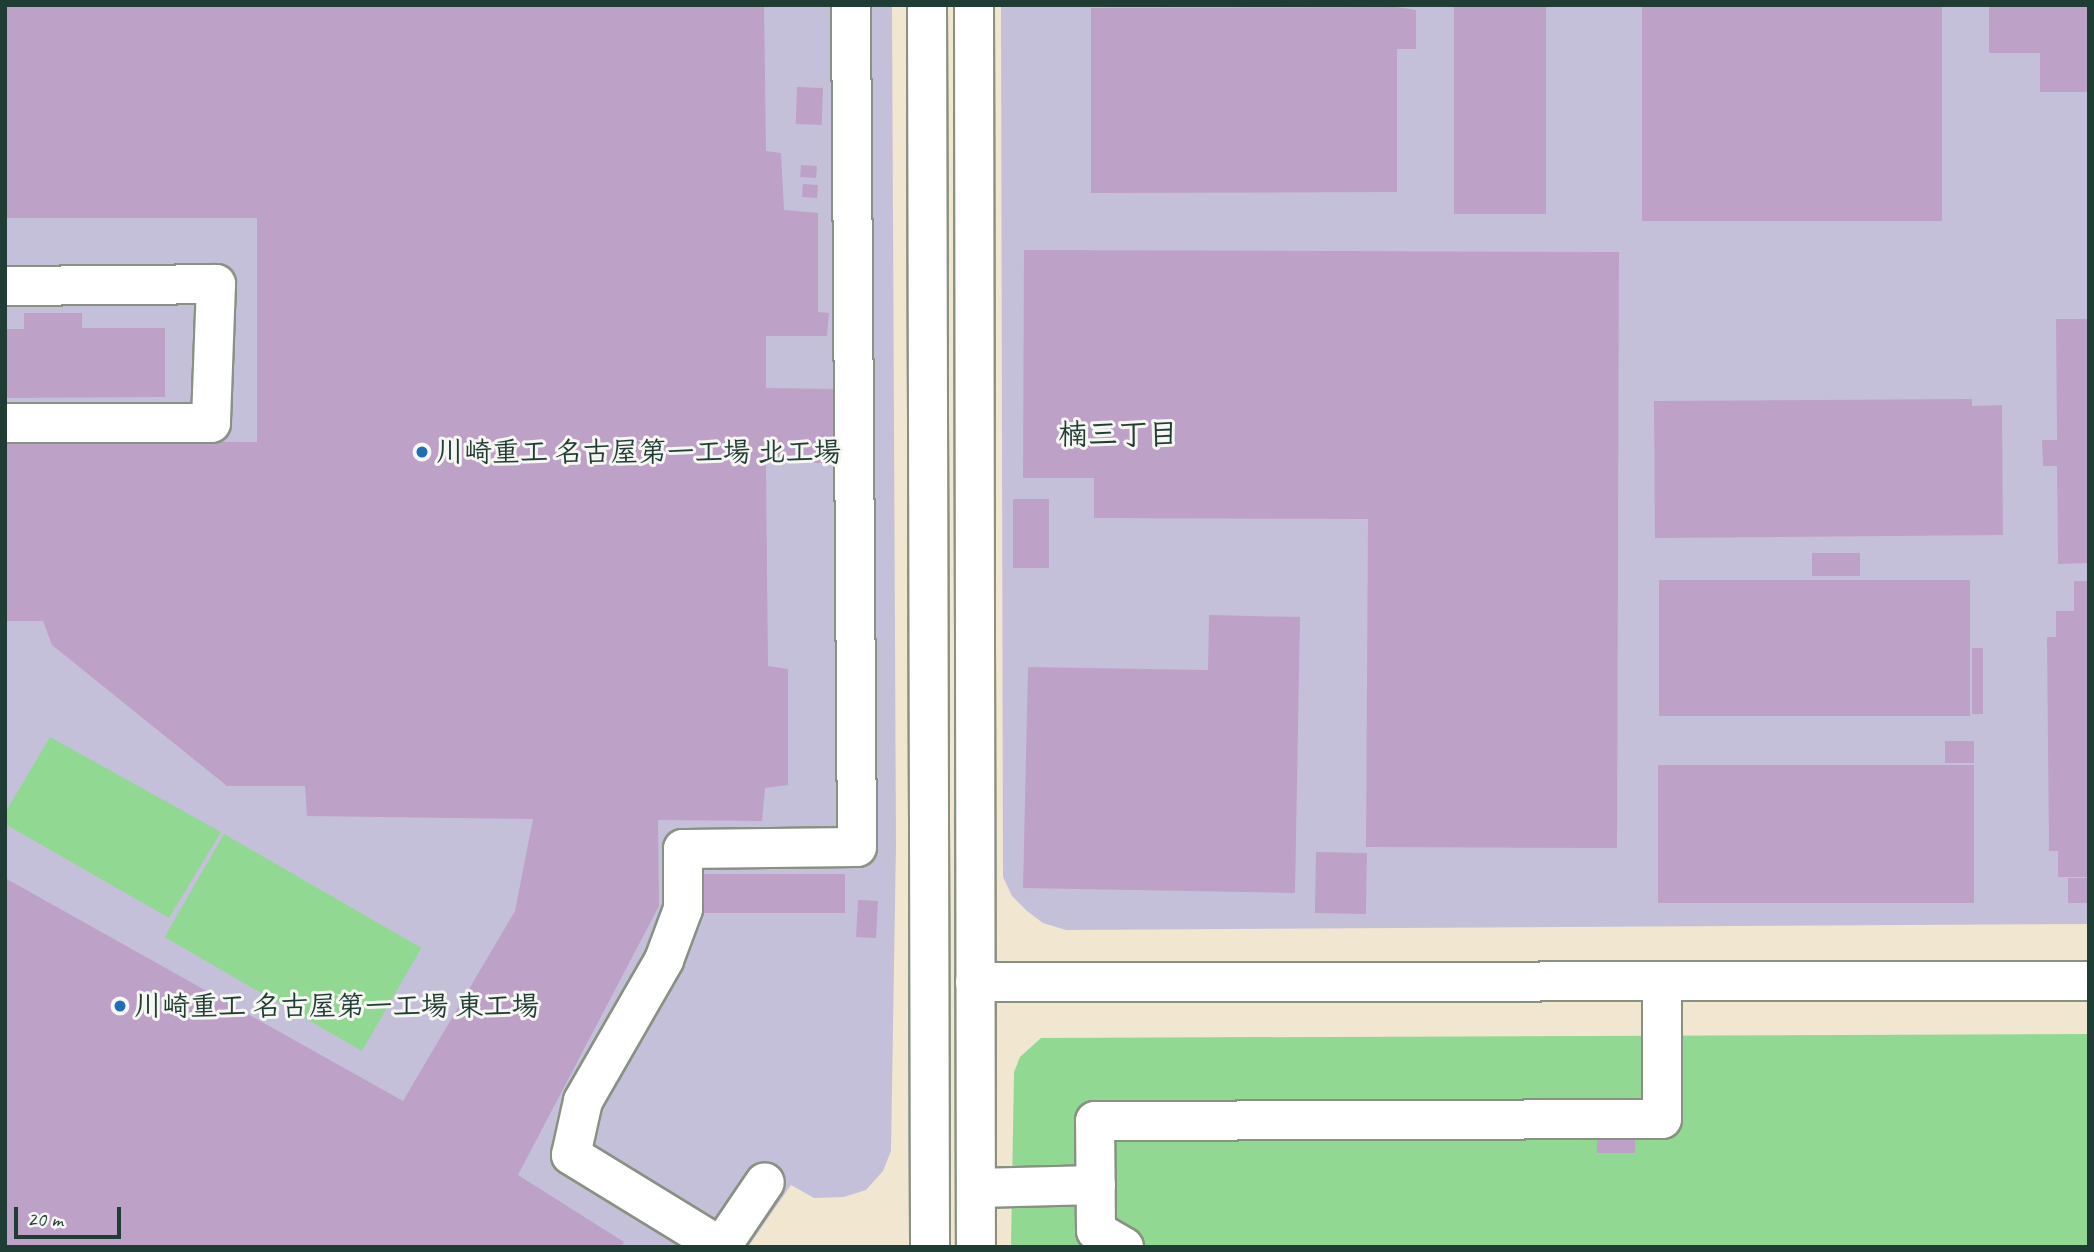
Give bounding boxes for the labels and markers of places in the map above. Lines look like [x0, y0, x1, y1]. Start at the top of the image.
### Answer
place label: 川崎重工 名古屋第一工場 北工場 [436, 435, 842, 469]
marker: 川崎重工 名古屋第一工場 北工場 [414, 444, 430, 460]
place label: 川崎重工 名古屋第一工場 東工場 [134, 989, 540, 1023]
marker: 川崎重工 名古屋第一工場 東工場 [112, 998, 128, 1014]

